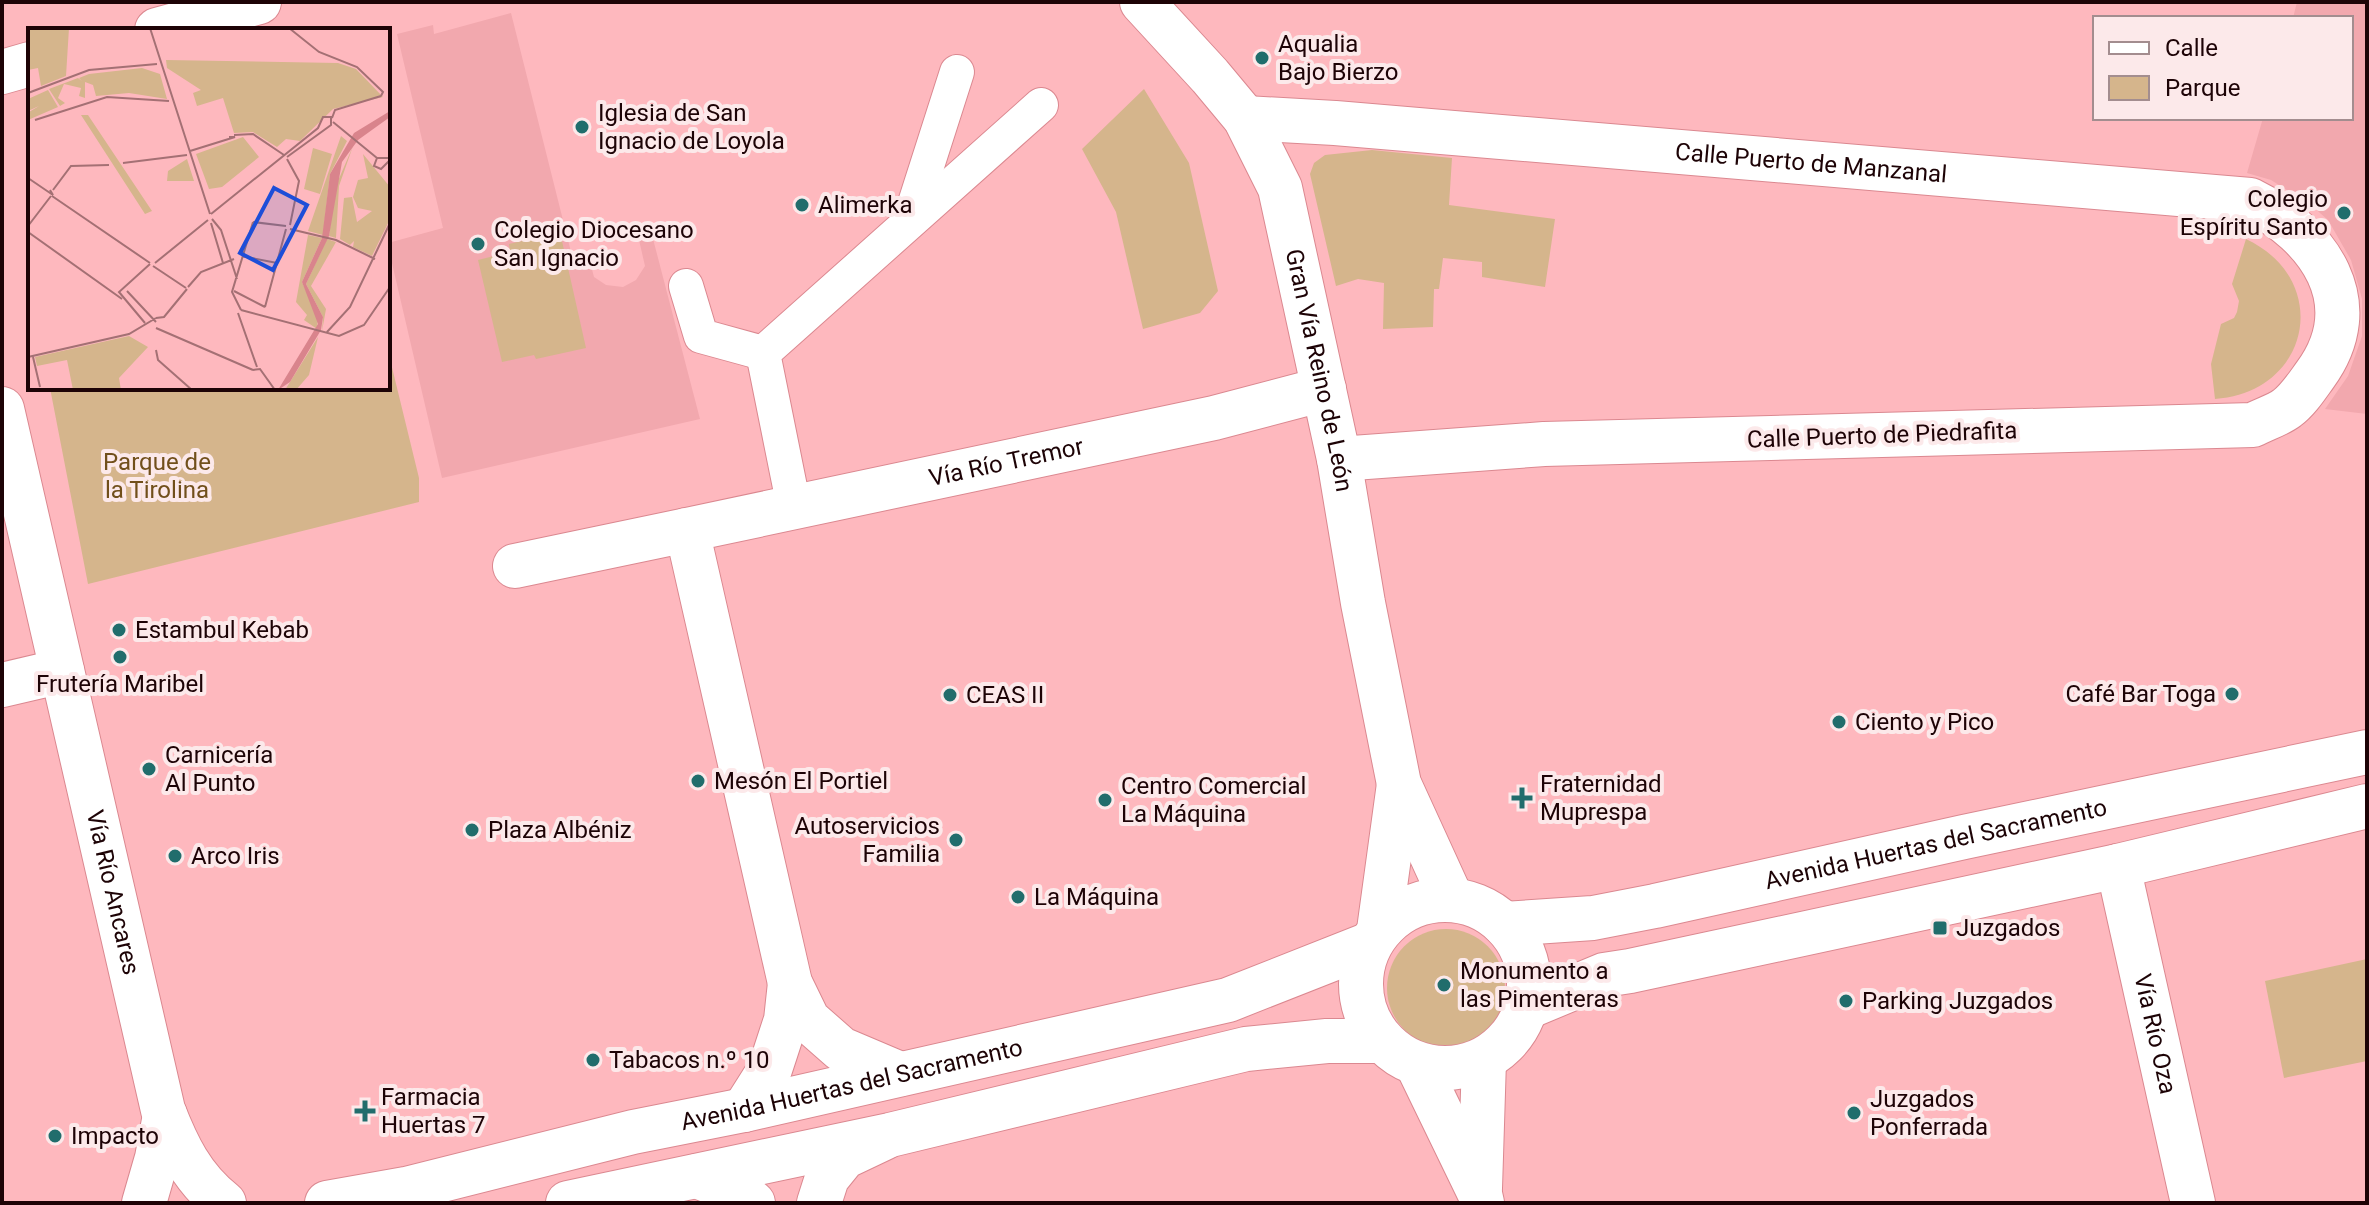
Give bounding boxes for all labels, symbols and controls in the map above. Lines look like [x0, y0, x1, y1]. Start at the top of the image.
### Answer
legend [2093, 16, 2353, 120]
inset map [28, 28, 390, 390]
place label: Aqualia Bajo Bierzo [1278, 30, 1398, 86]
text: Calle [2165, 34, 2218, 62]
marker: Aqualia Bajo Bierzo [1253, 49, 1271, 67]
text: Parque [2165, 74, 2241, 102]
place label: Iglesia de San Ignacio de Loyola [598, 99, 785, 155]
marker: Iglesia de San Ignacio de Loyola [573, 118, 591, 136]
street label: Calle Puerto de Manzanal [1674, 138, 1948, 188]
place label: Colegio Espíritu Santo [2180, 185, 2328, 241]
place label: Alimerka [818, 191, 912, 219]
marker: Alimerka [793, 196, 811, 214]
marker: Colegio Espíritu Santo [2335, 204, 2353, 222]
place label: Colegio Diocesano San Ignacio [494, 216, 694, 272]
marker: Colegio Diocesano San Ignacio [469, 235, 487, 253]
street label: Gran Vía Reino de León [1280, 246, 1358, 494]
street label: Calle Puerto de Piedrafita [1746, 416, 2018, 454]
street label: Vía Río Tremor [926, 432, 1086, 492]
park label: Parque de la Tirolina [103, 448, 211, 504]
place label: Estambul Kebab [135, 616, 309, 644]
marker: Estambul Kebab [110, 621, 128, 639]
marker: Frutería Maribel [111, 648, 129, 666]
place label: Frutería Maribel [36, 670, 204, 698]
place label: Café Bar Toga [2066, 680, 2216, 708]
place label: CEAS II [966, 681, 1044, 709]
marker: Café Bar Toga [2223, 685, 2241, 703]
marker: CEAS II [941, 686, 959, 704]
place label: Ciento y Pico [1855, 708, 1994, 736]
marker: Ciento y Pico [1830, 713, 1848, 731]
place label: Carnicería Al Punto [165, 741, 273, 797]
marker: Carnicería Al Punto [140, 760, 158, 778]
place label: Mesón El Portiel [714, 767, 888, 795]
place label: Fraternidad Muprespa [1540, 770, 1662, 826]
marker: Mesón El Portiel [689, 772, 707, 790]
place label: Centro Comercial La Máquina [1121, 772, 1306, 828]
marker: Fraternidad Muprespa [1511, 787, 1533, 809]
marker: Centro Comercial La Máquina [1096, 791, 1114, 809]
street label: Avenida Huertas del Sacramento [1762, 793, 2109, 895]
street label: Vía Río Ancares [81, 807, 146, 978]
place label: Autoservicios Familia [795, 812, 940, 868]
place label: Plaza Albéniz [488, 816, 632, 844]
marker: Plaza Albéniz [463, 821, 481, 839]
marker: Autoservicios Familia [947, 831, 965, 849]
place label: Arco Iris [191, 842, 280, 870]
marker: Arco Iris [166, 847, 184, 865]
place label: La Máquina [1034, 883, 1159, 911]
marker: La Máquina [1009, 888, 1027, 906]
place label: Juzgados [1956, 914, 2060, 942]
marker: Juzgados [1931, 919, 1949, 937]
place label: Monumento a las Pimenteras [1460, 957, 1619, 1013]
street label: Vía Río Oza [2128, 971, 2182, 1097]
marker: Monumento a las Pimenteras [1435, 976, 1453, 994]
place label: Parking Juzgados [1862, 987, 2053, 1015]
marker: Parking Juzgados [1837, 992, 1855, 1010]
street label: Avenida Huertas del Sacramento [679, 1033, 1025, 1136]
place label: Tabacos n.º 10 [609, 1046, 770, 1074]
marker: Tabacos n.º 10 [584, 1051, 602, 1069]
place label: Farmacia Huertas 7 [381, 1083, 486, 1139]
place label: Juzgados Ponferrada [1870, 1085, 1988, 1141]
marker: Farmacia Huertas 7 [356, 1102, 374, 1120]
marker: Juzgados Ponferrada [1845, 1104, 1863, 1122]
place label: Impacto [71, 1122, 159, 1150]
marker: Impacto [46, 1127, 64, 1145]

